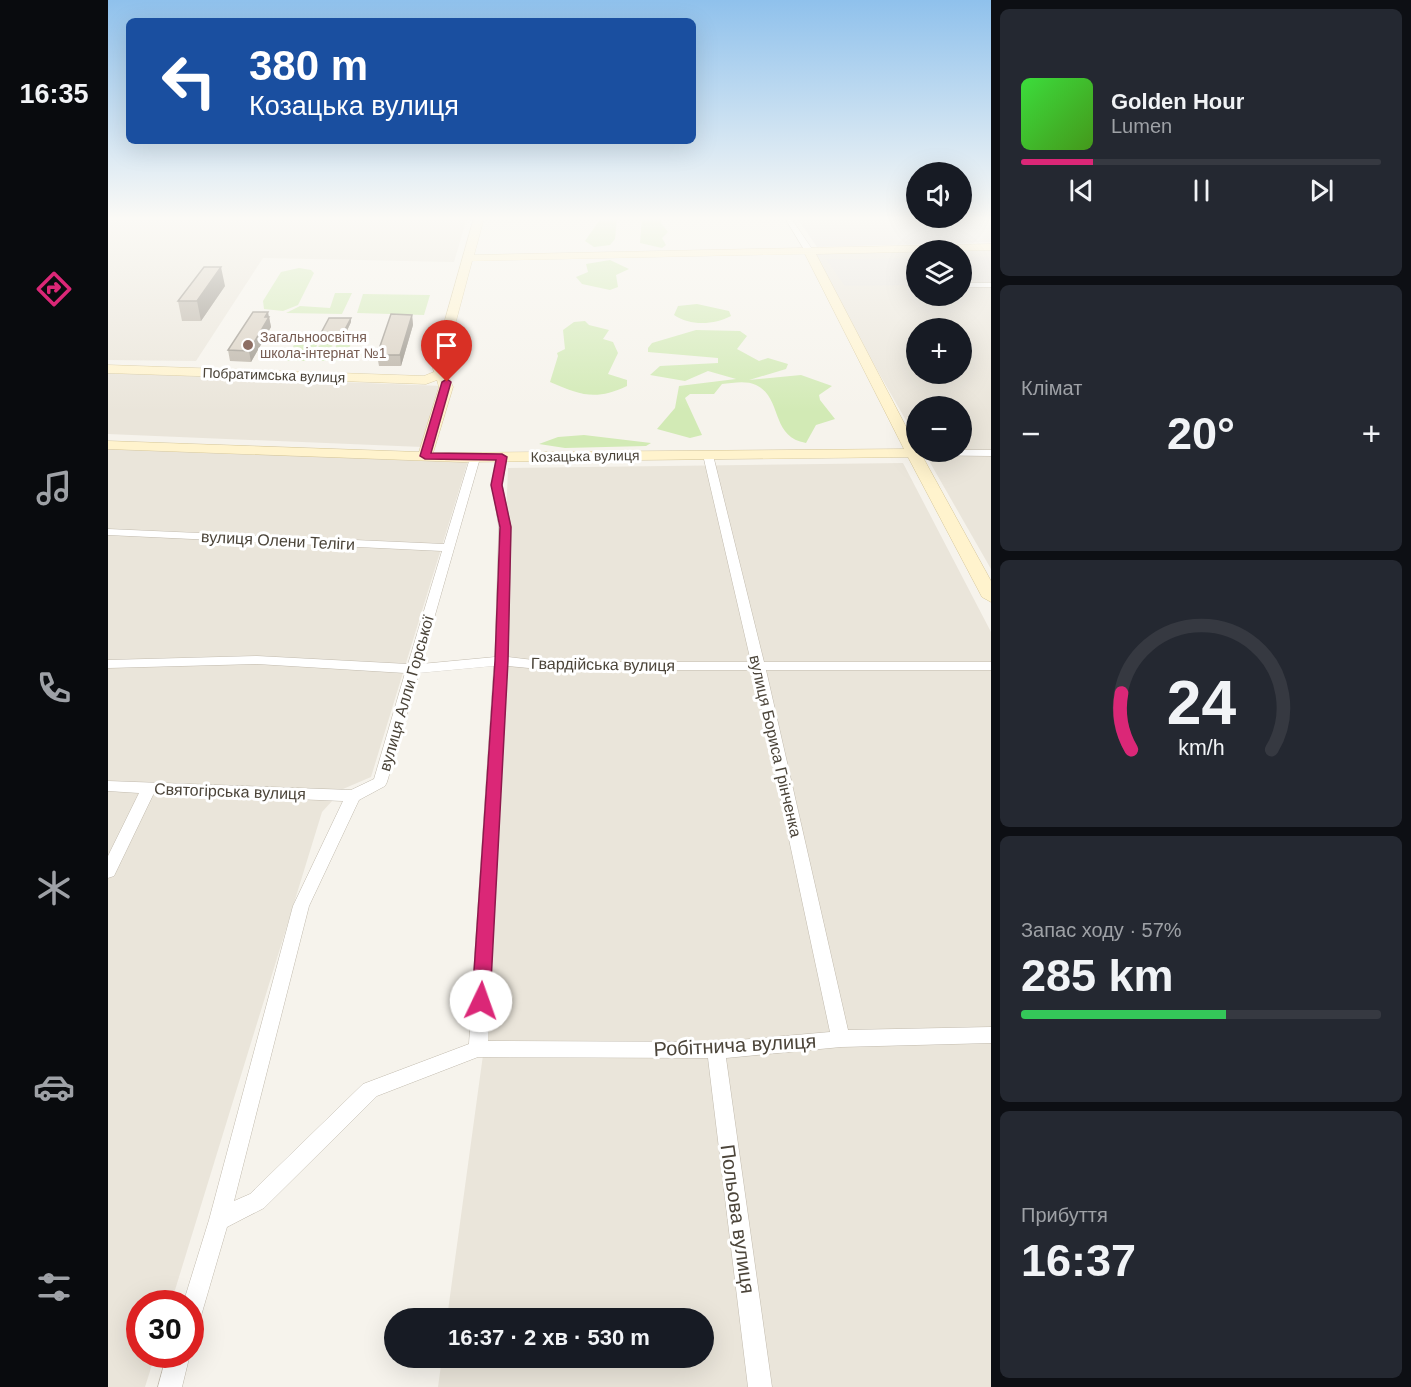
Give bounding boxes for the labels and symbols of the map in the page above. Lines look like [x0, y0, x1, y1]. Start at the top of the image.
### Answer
pin [421, 320, 472, 382]
place label: Загальноосвітня школа-інтернат №1 [260, 329, 387, 361]
marker: Загальноосвітня школа-інтернат №1 [241, 338, 255, 352]
street label: Побратимська вулиця [202, 365, 346, 385]
street label: Козацька вулиця [530, 447, 640, 465]
street label: вулиця Олени Теліги [201, 528, 355, 553]
street label: вулиця Алли Горської [376, 613, 437, 773]
street label: вулиця Бориса Грінченка [746, 653, 805, 839]
street label: Гвардійська вулиця [531, 655, 675, 674]
street label: Святогірська вулиця [154, 780, 306, 803]
position arrow [449, 969, 513, 1033]
street label: Робітнича вулиця [653, 1030, 817, 1060]
street label: Польова вулиця [717, 1143, 759, 1295]
speed limit sign: 30 [126, 1290, 204, 1368]

